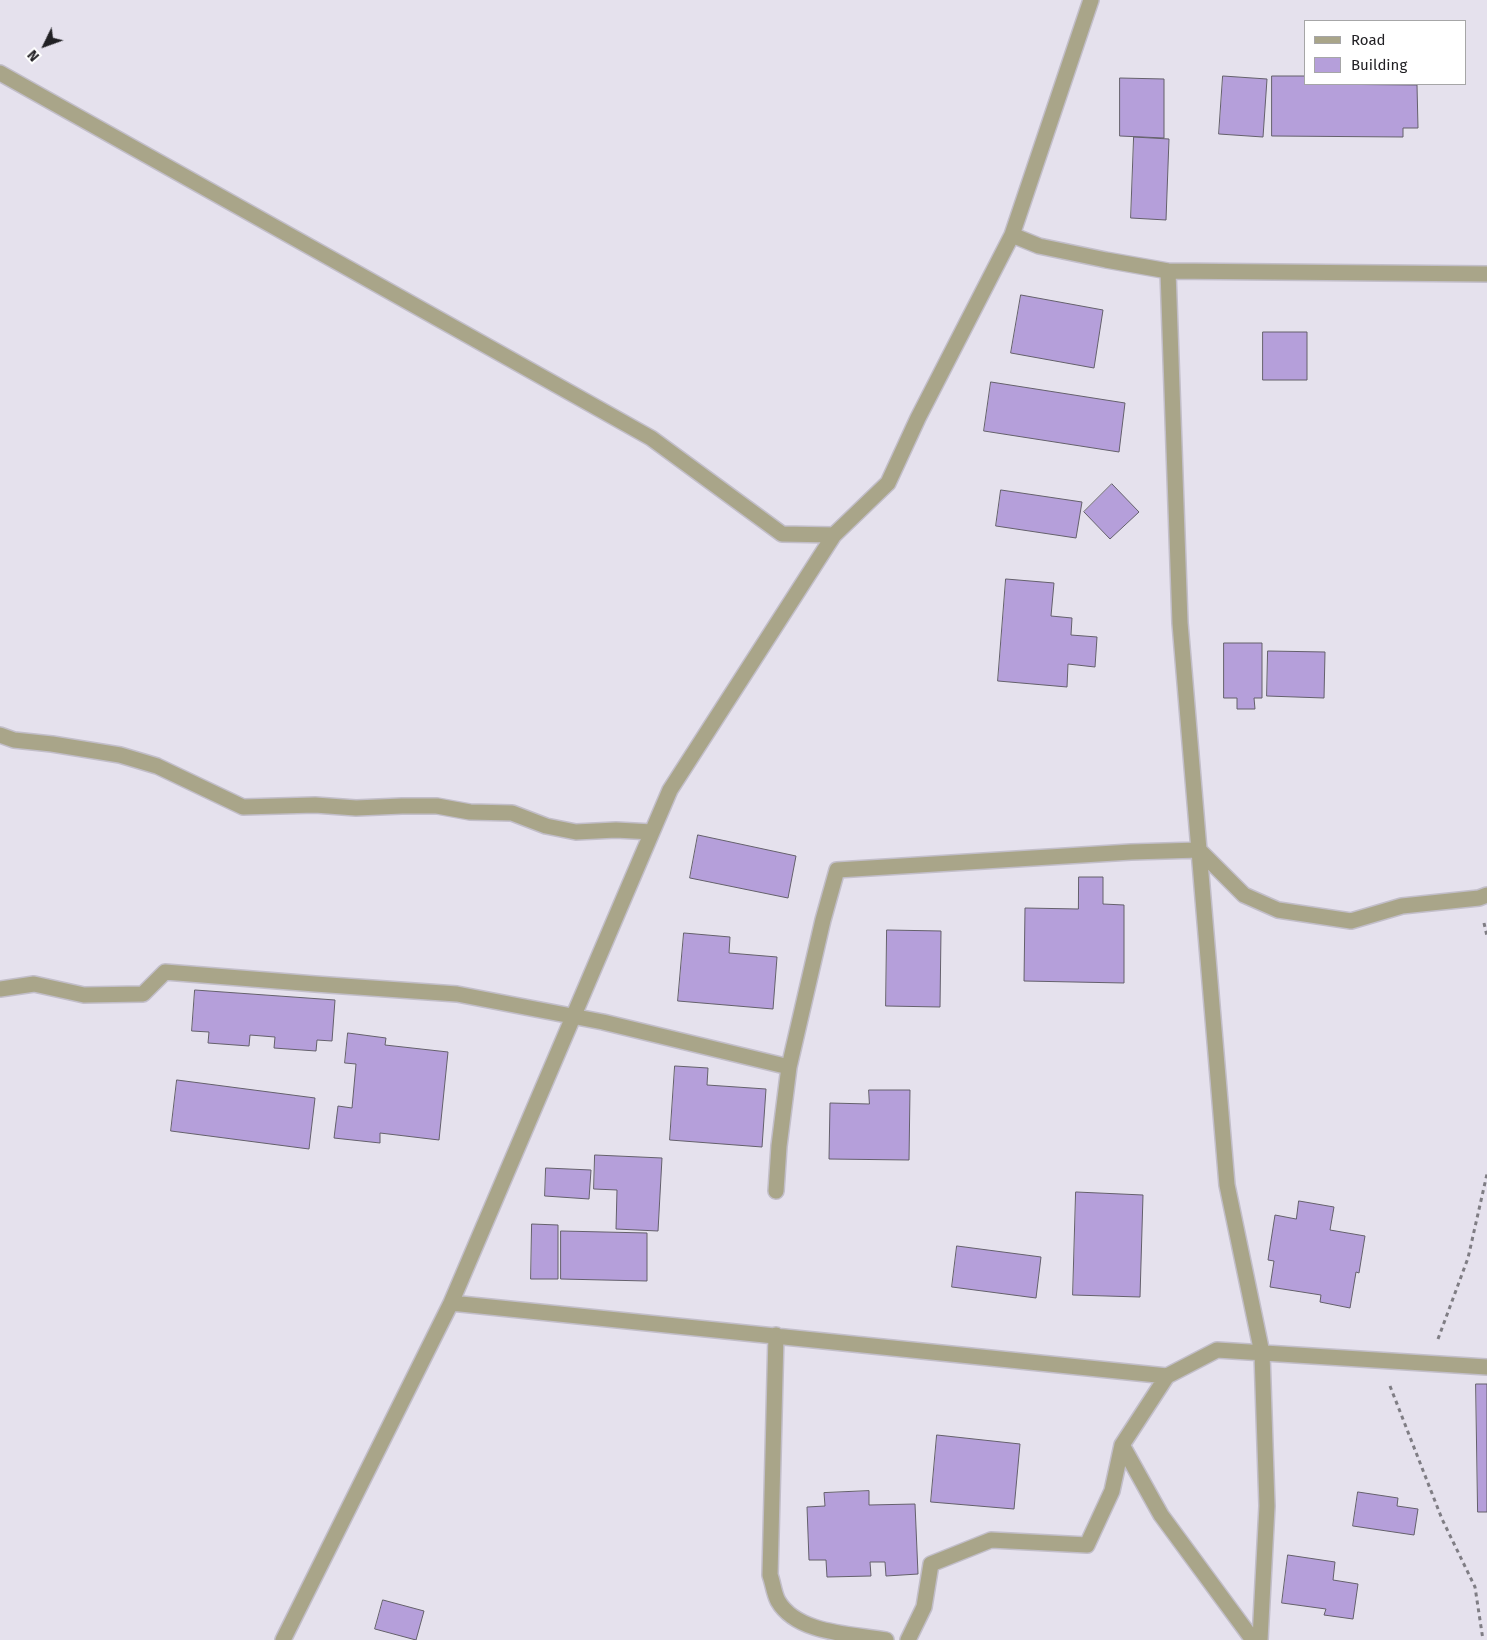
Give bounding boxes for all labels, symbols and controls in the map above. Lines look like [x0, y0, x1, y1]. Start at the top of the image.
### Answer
north arrow [20, 20, 70, 70]
legend [1304, 20, 1467, 85]
text: Road [1351, 31, 1386, 49]
text: N [24, 46, 43, 65]
text: Building [1351, 56, 1407, 74]

